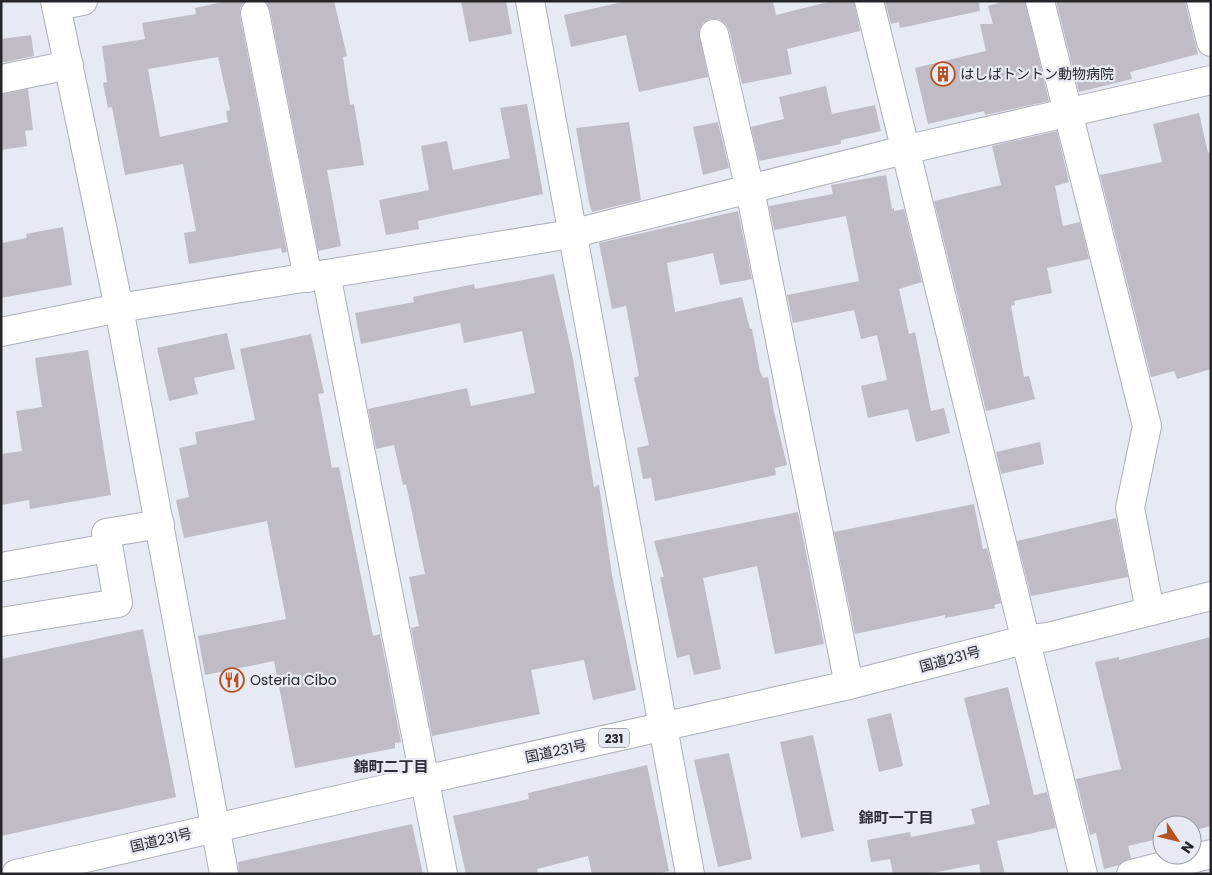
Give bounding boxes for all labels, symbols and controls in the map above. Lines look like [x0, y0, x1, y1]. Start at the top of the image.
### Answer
building icon: はしばトントン動物病院 [930, 61, 956, 87]
place label: はしばトントン動物病院 [960, 64, 1114, 84]
street label: 国道231号 [917, 641, 983, 677]
restaurant icon: Osteria Cibo [219, 667, 245, 693]
place label: Osteria Cibo [250, 670, 337, 690]
road number: 231 [599, 728, 629, 748]
street label: 国道231号 [523, 735, 589, 767]
district label: 錦町二丁目 [353, 756, 429, 777]
district label: 錦町一丁目 [858, 807, 934, 828]
north arrow [1152, 815, 1202, 865]
street label: 国道231号 [128, 823, 194, 857]
text: N [1176, 837, 1199, 858]

